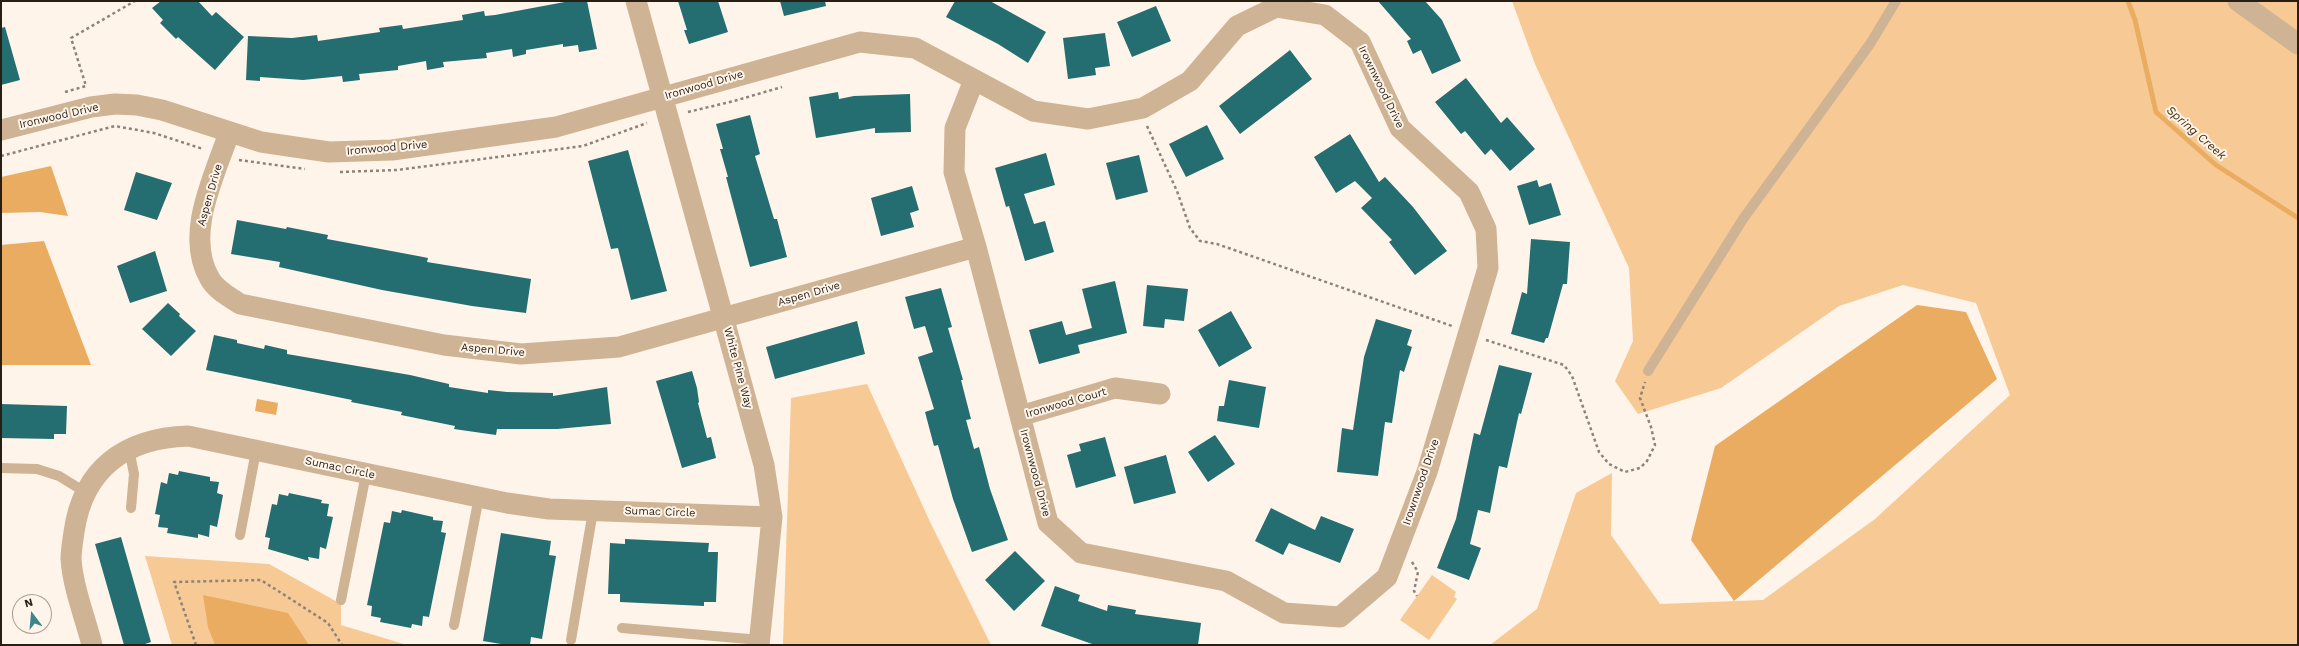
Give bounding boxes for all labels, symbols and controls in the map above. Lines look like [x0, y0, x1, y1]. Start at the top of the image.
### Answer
street label: Irownwood Drive [1355, 44, 1407, 130]
street label: Ironwood Drive [663, 67, 745, 103]
street label: Ironwood Drive [18, 100, 100, 132]
water label: Spring Creek [2163, 103, 2229, 163]
street label: Ironwood Drive [346, 138, 428, 158]
street label: Aspen Drive [195, 162, 225, 228]
street label: Aspen Drive [776, 279, 842, 309]
street label: White Pine Way [721, 326, 755, 410]
street label: Aspen Drive [460, 341, 526, 359]
street label: Ironwood Court [1024, 385, 1108, 421]
street label: Irownwood Drive [1017, 428, 1053, 518]
street label: Irownwood Drive [1400, 437, 1442, 527]
street label: Sumac Circle [304, 454, 376, 482]
street label: Sumac Circle [624, 504, 696, 520]
north arrow [12, 594, 52, 634]
text: N [23, 596, 35, 610]

